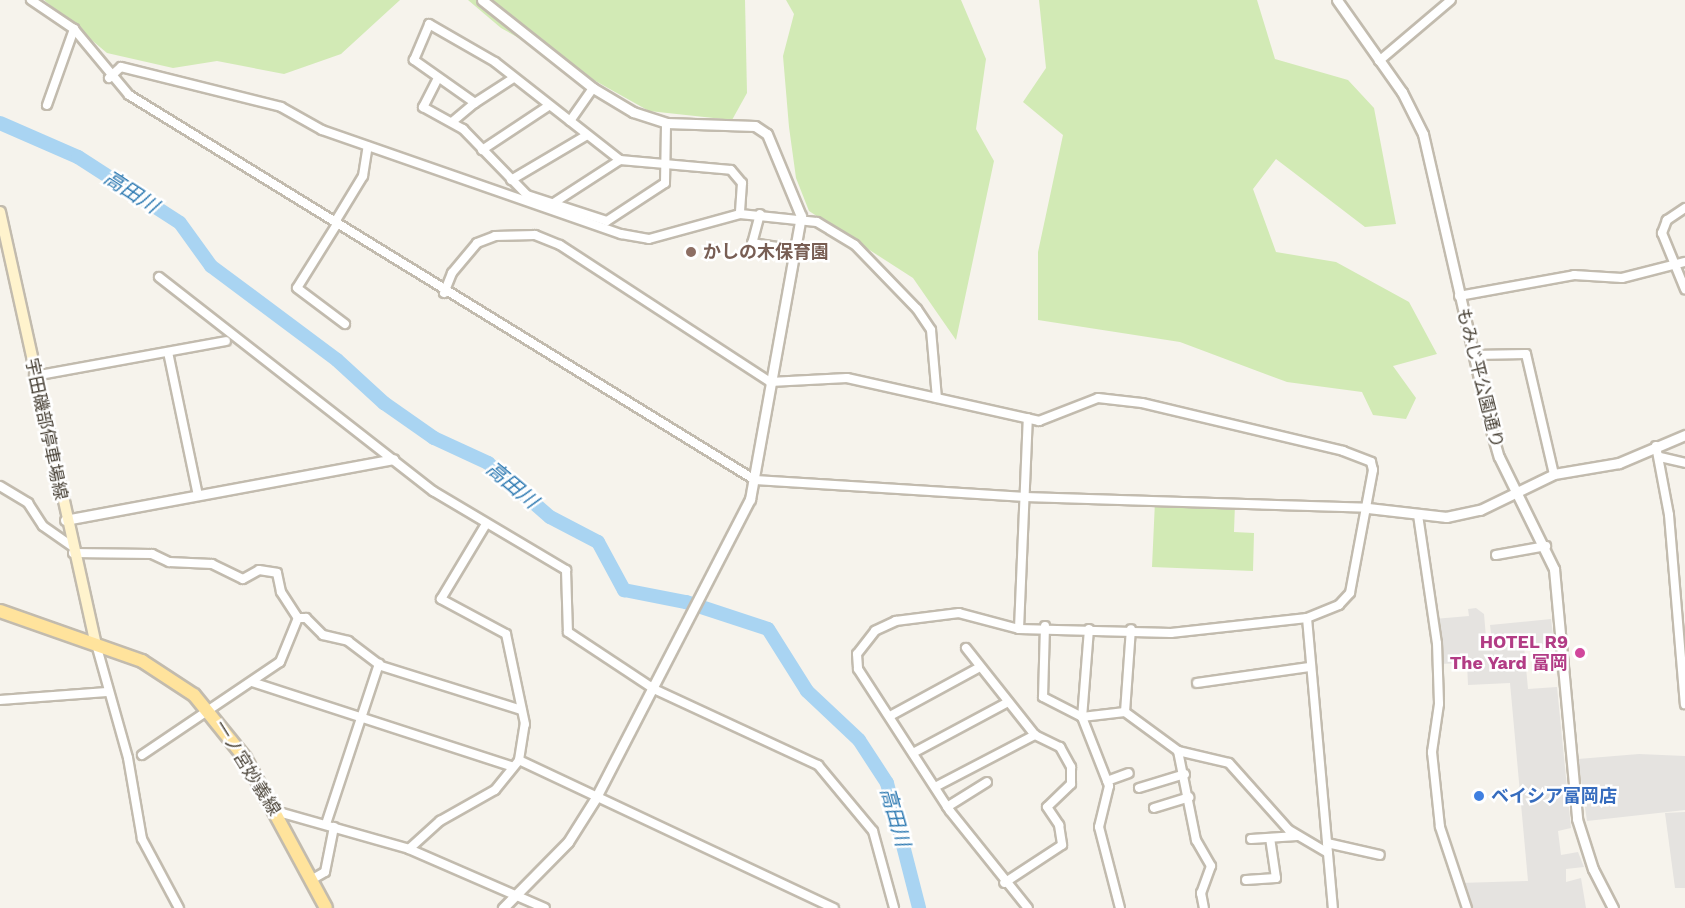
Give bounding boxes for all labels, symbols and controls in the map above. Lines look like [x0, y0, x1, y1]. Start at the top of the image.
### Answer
water label: 高田川 [99, 166, 163, 218]
place label: かしの木保育園 [703, 241, 829, 263]
marker: かしの木保育園 [684, 245, 698, 259]
street label: もみじ平公園通り [1452, 306, 1508, 450]
street label: 宇田磯部停車場線 [20, 356, 72, 502]
water label: 高田川 [481, 457, 543, 513]
place label: HOTEL R9 The Yard 富岡 [1449, 632, 1568, 674]
marker: HOTEL R9 The Yard 富岡 [1573, 646, 1587, 660]
street label: 一ノ宮妙義線 [209, 716, 285, 820]
water label: 高田川 [875, 785, 915, 849]
place label: ベイシア富岡店 [1491, 785, 1617, 807]
marker: ベイシア富岡店 [1472, 789, 1486, 803]

